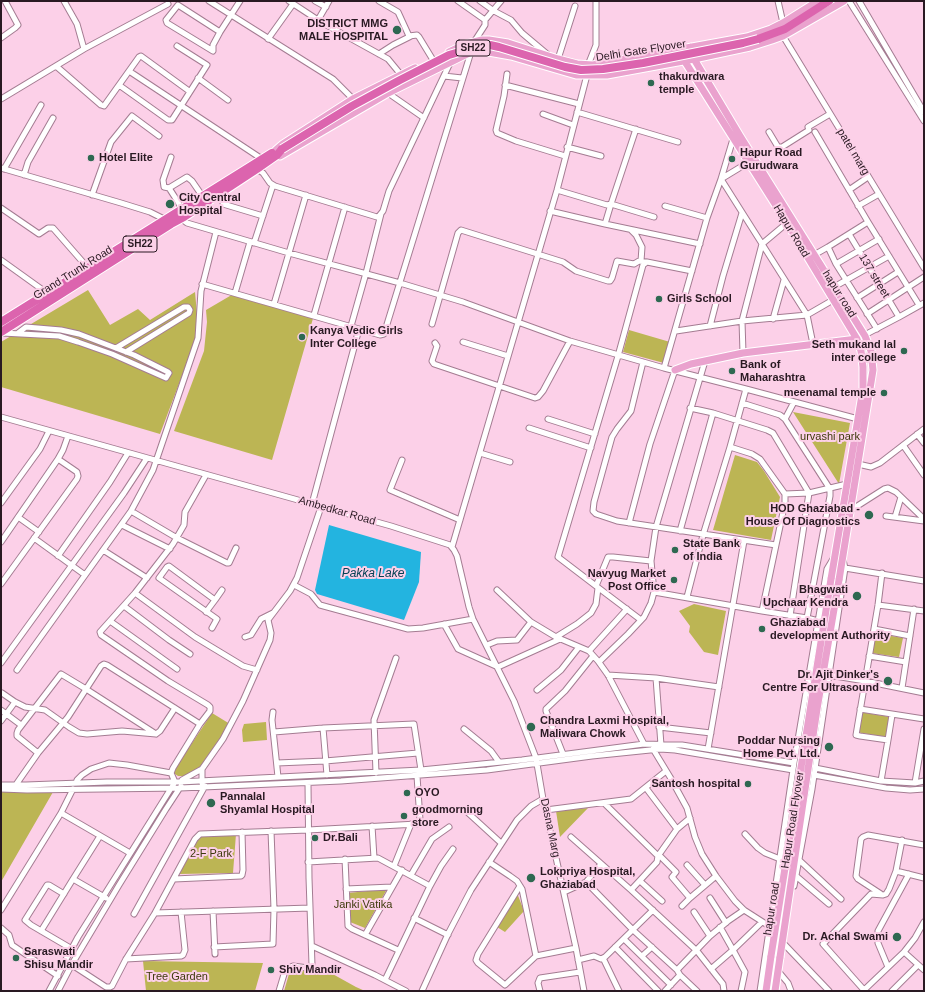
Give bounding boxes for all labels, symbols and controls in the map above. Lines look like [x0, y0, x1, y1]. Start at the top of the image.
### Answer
place label: DISTRICT MMG MALE HOSPITAL [299, 17, 388, 43]
marker: DISTRICT MMG MALE HOSPITAL [391, 24, 403, 36]
street label: Delhi Gate Flyover [595, 37, 687, 65]
road number: SH22 [456, 40, 490, 56]
place label: thakurdwara temple [659, 70, 724, 96]
marker: thakurdwara temple [646, 78, 656, 88]
street label: patel marg [834, 126, 872, 178]
place label: Hapur Road Gurudwara [740, 146, 802, 172]
place label: Hotel Elite [99, 151, 153, 165]
marker: Hotel Elite [86, 153, 96, 163]
marker: Hapur Road Gurudwara [727, 154, 737, 164]
place label: City Central Hospital [179, 191, 241, 217]
marker: City Central Hospital [164, 198, 176, 210]
street label: Hapur Road [770, 202, 812, 260]
road number: SH22 [123, 236, 157, 252]
street label: Grand Trunk Road [31, 243, 115, 303]
street label: 137 street [856, 252, 892, 300]
street label: hapur road [819, 268, 859, 320]
place label: Girls School [667, 292, 732, 306]
marker: Girls School [654, 294, 664, 304]
place label: Kanya Vedic Girls Inter College [310, 324, 403, 350]
marker: Kanya Vedic Girls Inter College [297, 332, 307, 342]
place label: Seth mukand lal inter college [812, 338, 896, 364]
marker: Seth mukand lal inter college [899, 346, 909, 356]
place label: Bank of Maharashtra [740, 358, 805, 384]
marker: Bank of Maharashtra [727, 366, 737, 376]
place label: meenamal temple [784, 386, 876, 400]
marker: meenamal temple [879, 388, 889, 398]
park label: urvashi park [800, 430, 860, 444]
street label: Ambedkar Road [297, 494, 377, 528]
place label: HOD Ghaziabad - House Of Diagnostics [746, 502, 860, 528]
marker: HOD Ghaziabad - House Of Diagnostics [863, 509, 875, 521]
place label: State Bank of India [683, 537, 740, 563]
marker: State Bank of India [670, 545, 680, 555]
water label: Pakka Lake [342, 567, 404, 581]
place label: Navyug Market Post Office [588, 567, 666, 593]
marker: Navyug Market Post Office [669, 575, 679, 585]
place label: Bhagwati Upchaar Kendra [763, 583, 848, 609]
marker: Bhagwati Upchaar Kendra [851, 590, 863, 602]
place label: Ghaziabad development Authority [770, 616, 890, 642]
marker: Ghaziabad development Authority [757, 624, 767, 634]
place label: Dr. Ajit Dinker's Centre For Ultrasound [762, 668, 879, 694]
marker: Dr. Ajit Dinker's Centre For Ultrasound [882, 675, 894, 687]
place label: Chandra Laxmi Hospital, Maliwara Chowk [540, 714, 669, 740]
marker: Chandra Laxmi Hospital, Maliwara Chowk [525, 721, 537, 733]
place label: Poddar Nursing Home Pvt. Ltd. [737, 734, 820, 760]
marker: Poddar Nursing Home Pvt. Ltd. [823, 741, 835, 753]
street label: Hapur Road Flyover [779, 770, 807, 870]
place label: Santosh hospital [651, 777, 740, 791]
marker: Santosh hospital [743, 779, 753, 789]
place label: OYO [415, 786, 439, 800]
marker: OYO [402, 788, 412, 798]
place label: Pannalal Shyamlal Hospital [220, 790, 315, 816]
marker: Pannalal Shyamlal Hospital [205, 797, 217, 809]
street label: Dasna Marg [537, 797, 563, 859]
place label: goodmorning store [412, 803, 483, 829]
marker: goodmorning store [399, 811, 409, 821]
place label: Dr.Bali [323, 831, 358, 845]
marker: Dr.Bali [310, 833, 320, 843]
park label: 2-F Park [190, 847, 232, 861]
place label: Lokpriya Hospital, Ghaziabad [540, 865, 635, 891]
marker: Lokpriya Hospital, Ghaziabad [525, 872, 537, 884]
street label: hapur road [761, 882, 783, 936]
park label: Janki Vatika [334, 898, 392, 912]
place label: Dr. Achal Swami [802, 930, 888, 944]
marker: Dr. Achal Swami [891, 931, 903, 943]
place label: Saraswati Shisu Mandir [24, 945, 93, 971]
marker: Saraswati Shisu Mandir [11, 953, 21, 963]
place label: Shiv Mandir [279, 963, 341, 977]
marker: Shiv Mandir [266, 965, 276, 975]
park label: Tree Garden [146, 970, 208, 984]

